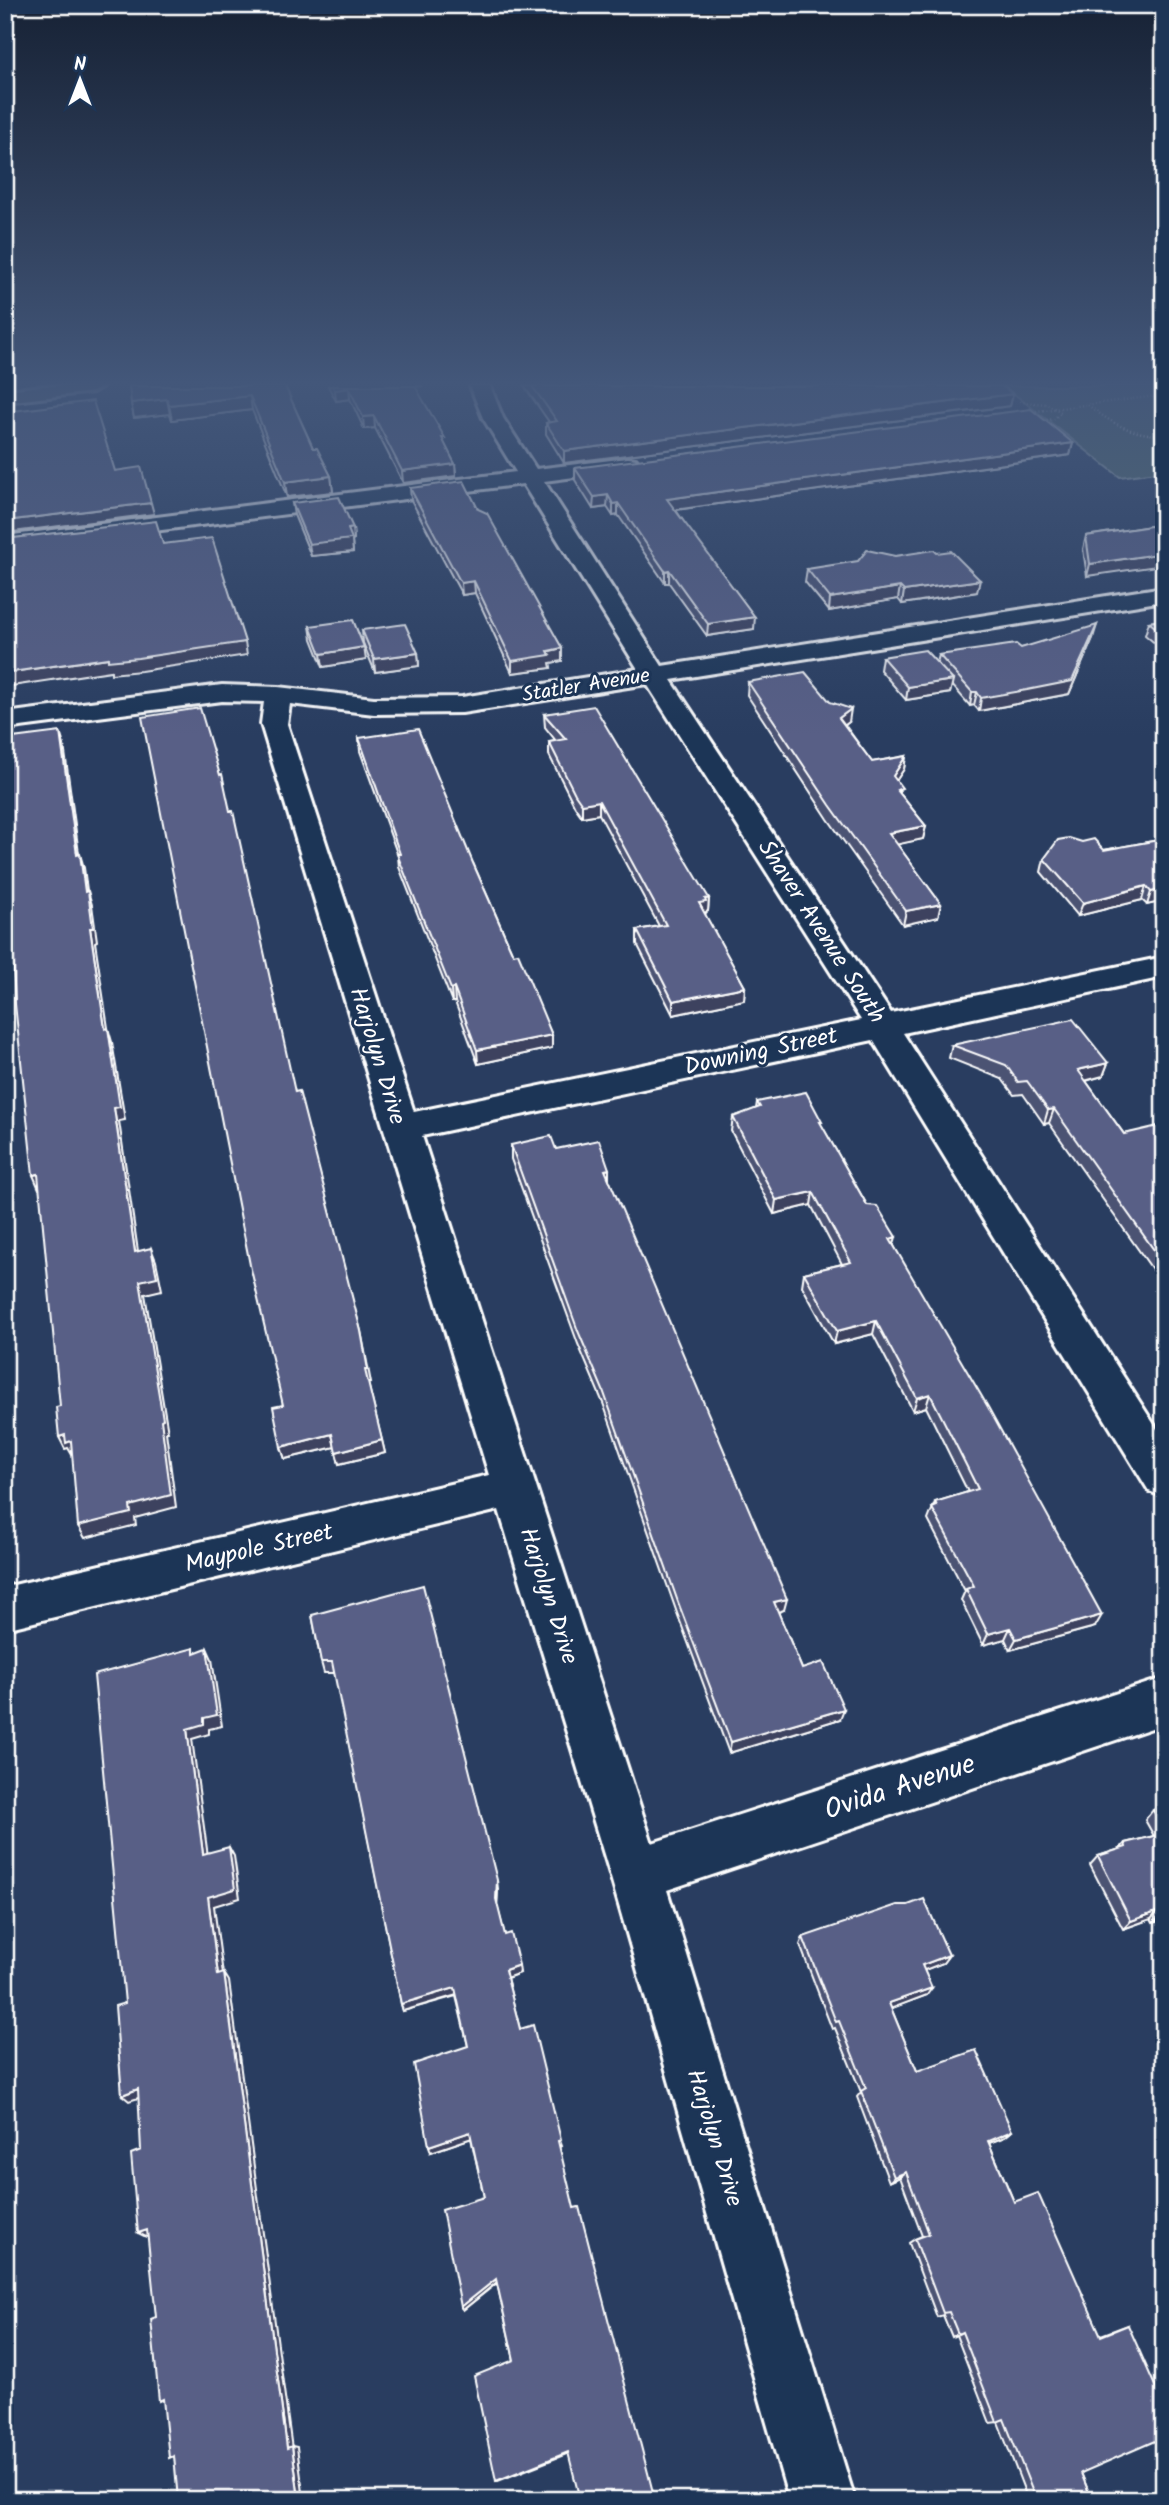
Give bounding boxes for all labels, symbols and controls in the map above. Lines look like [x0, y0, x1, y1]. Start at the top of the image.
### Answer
north arrow [46, 46, 116, 116]
text: N [74, 50, 86, 80]
street label: Statler Avenue [520, 660, 653, 712]
street label: Shaver Avenue South [747, 832, 895, 1032]
street label: Harjolyn Drive [338, 982, 416, 1130]
street label: Downing Street [681, 1017, 842, 1087]
street label: Maypole Street [181, 1513, 338, 1585]
street label: Harjolyn Drive [508, 1523, 589, 1670]
street label: Ovida Avenue [819, 1742, 982, 1834]
street label: Harjolyn Drive [675, 2064, 753, 2212]

